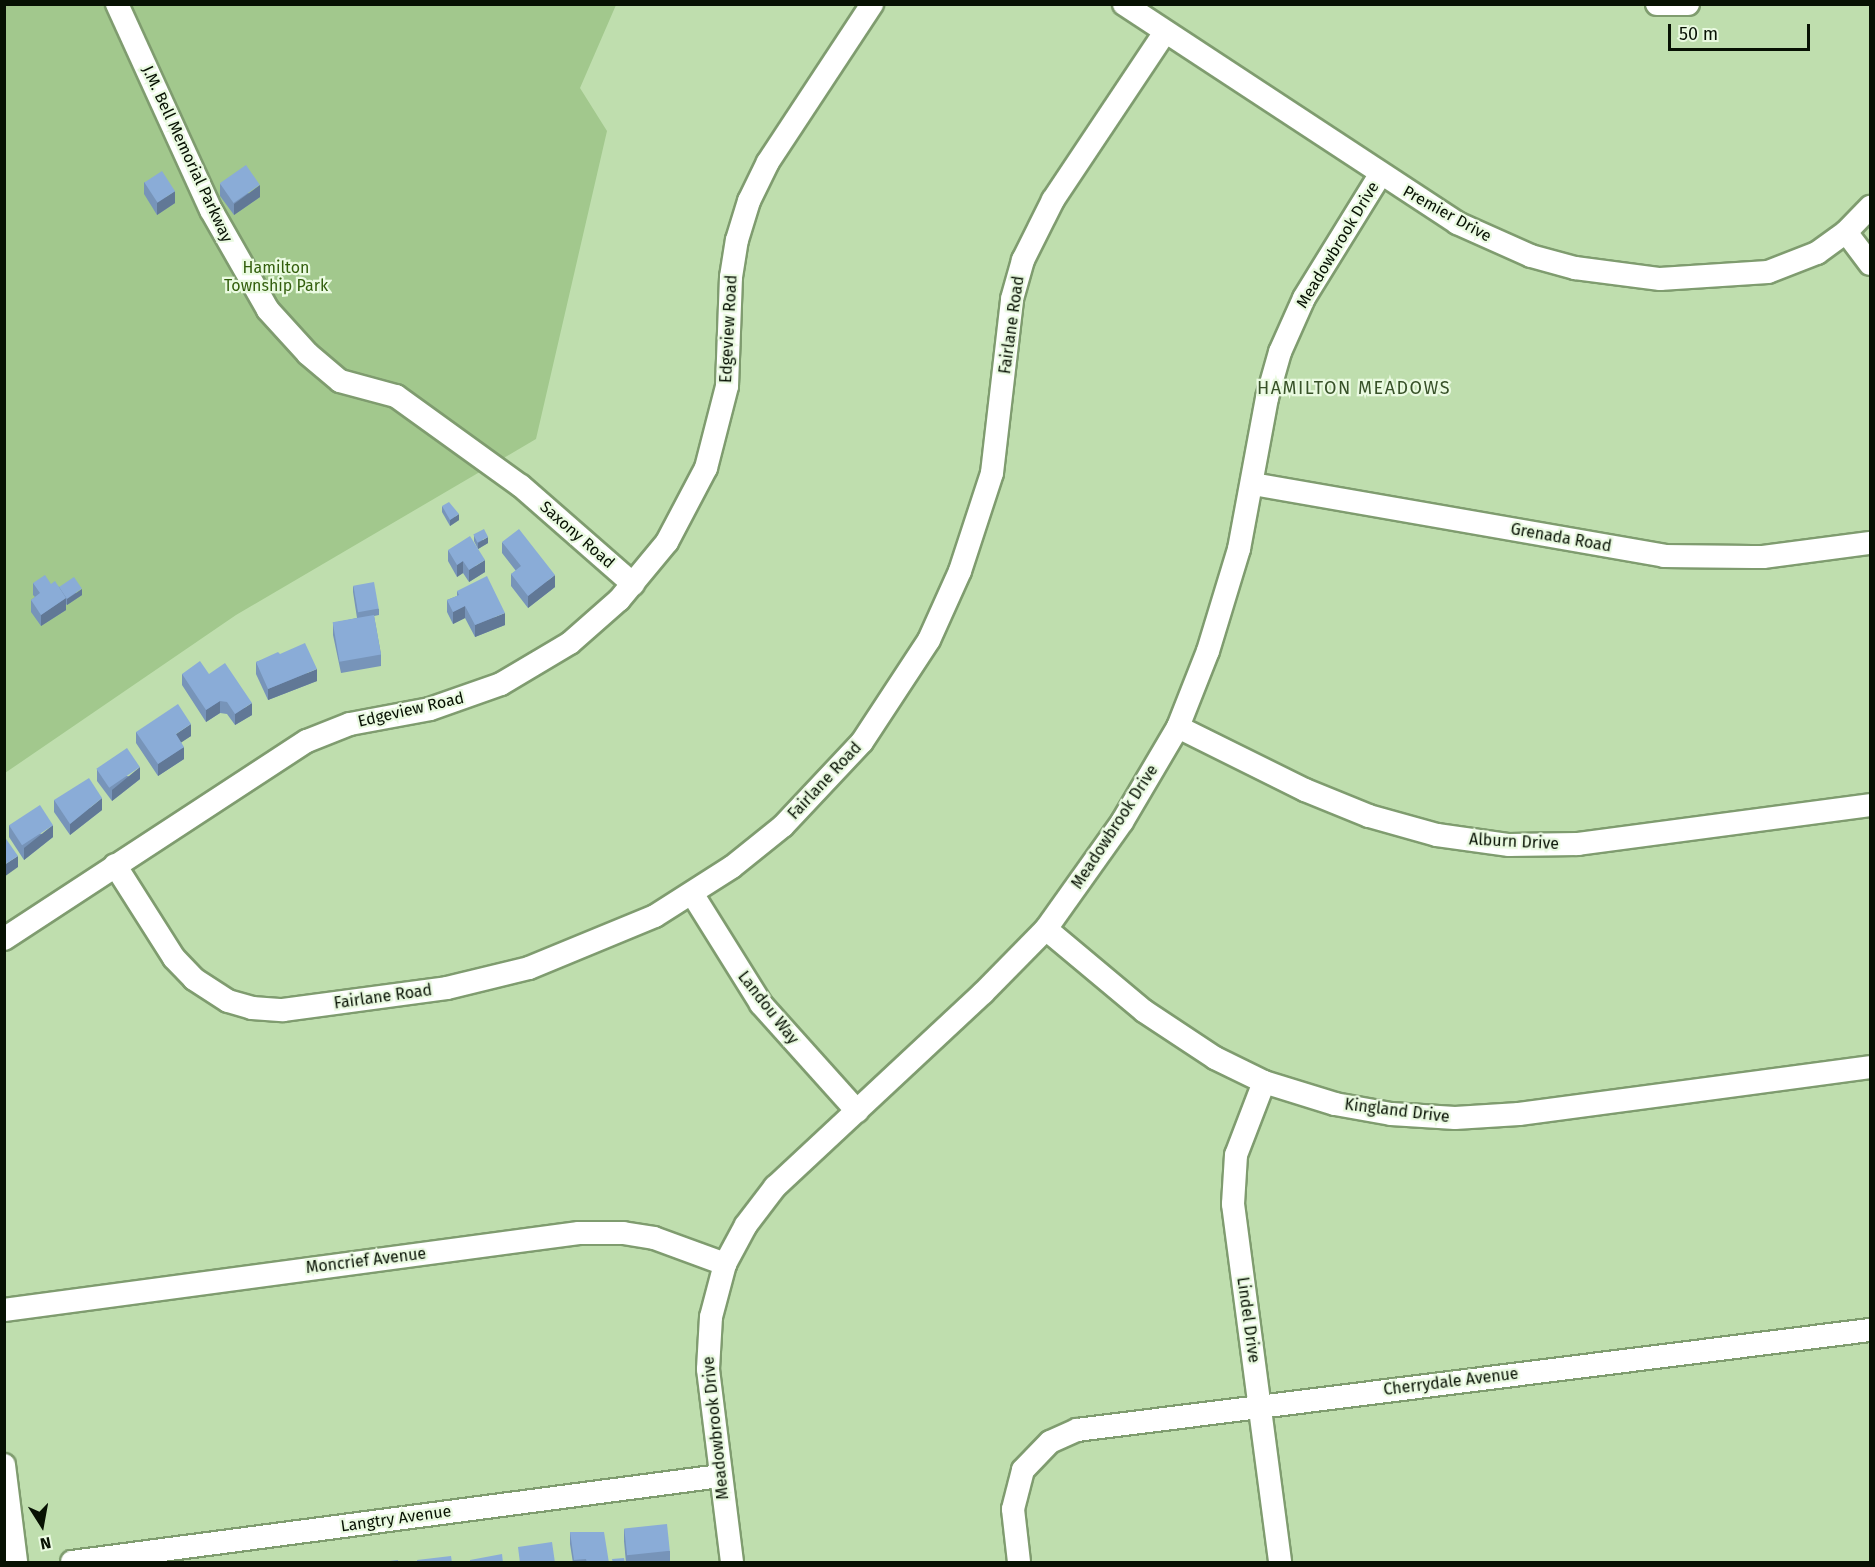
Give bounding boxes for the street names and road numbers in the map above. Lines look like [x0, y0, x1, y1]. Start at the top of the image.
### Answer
street label: J.M. Bell Memorial Parkway [138, 63, 236, 245]
street label: Meadowbrook Drive [1293, 178, 1383, 312]
street label: Premier Drive [1399, 182, 1495, 246]
street label: Edgeview Road [717, 274, 741, 384]
street label: Fairlane Road [996, 275, 1028, 375]
street label: Saxony Road [536, 497, 618, 573]
street label: Grenada Road [1509, 520, 1613, 556]
street label: Edgeview Road [356, 688, 466, 732]
street label: Fairlane Road [784, 738, 866, 824]
street label: Meadowbrook Drive [1068, 761, 1162, 893]
street label: Alburn Drive [1469, 830, 1559, 854]
street label: Landou Way [734, 968, 802, 1048]
street label: Fairlane Road [333, 981, 433, 1013]
street label: Kingland Drive [1343, 1095, 1451, 1127]
street label: Moncrief Avenue [305, 1244, 427, 1278]
street label: Lindel Drive [1232, 1276, 1264, 1364]
street label: Meadowbrook Drive [699, 1355, 733, 1501]
street label: Cherrydale Avenue [1382, 1364, 1520, 1400]
street label: Langtry Avenue [340, 1502, 452, 1536]

